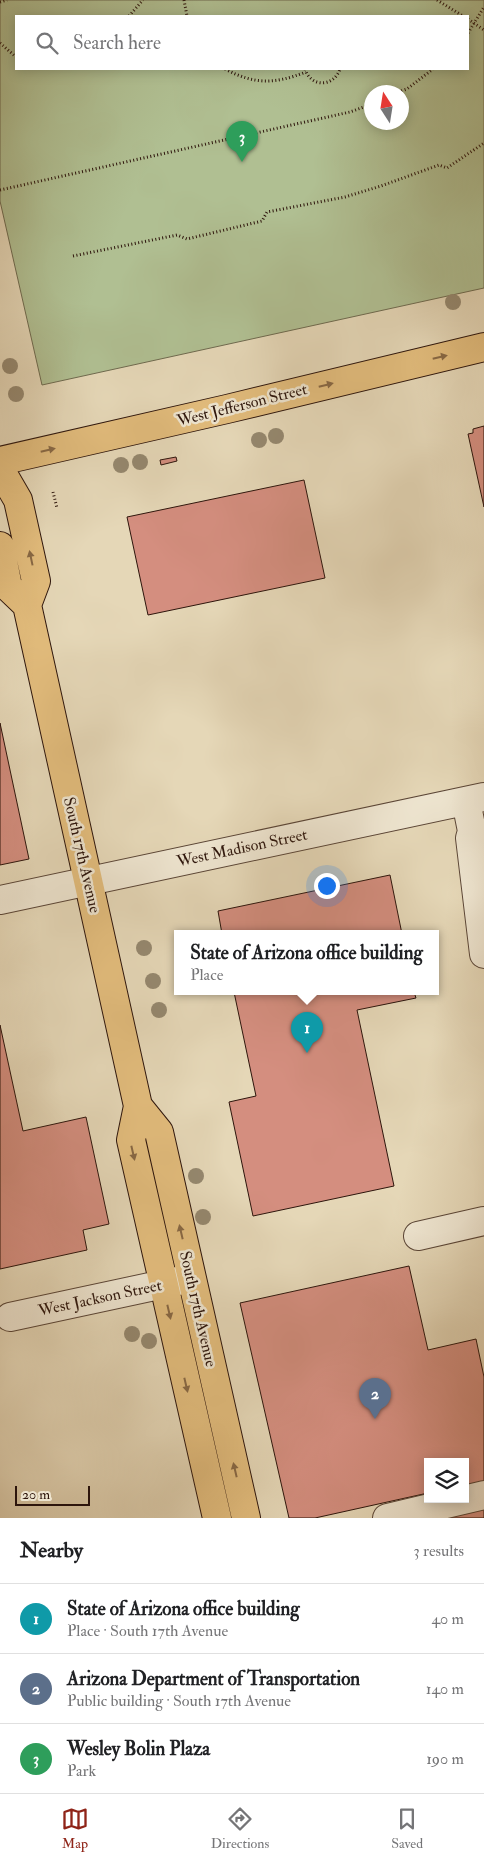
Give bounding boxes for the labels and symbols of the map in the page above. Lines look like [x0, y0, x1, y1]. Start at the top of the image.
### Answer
north arrow [364, 85, 409, 130]
pin: 3 [226, 121, 258, 162]
one-way arrow [433, 353, 448, 361]
street label: West Jefferson Street [174, 379, 309, 432]
one-way arrow [318, 381, 333, 389]
one-way arrow [40, 446, 55, 454]
one-way arrow [26, 550, 34, 566]
street label: South 17th Avenue [59, 795, 105, 915]
street label: West Madison Street [174, 824, 309, 872]
your location [314, 873, 340, 899]
pin: 1 [291, 1012, 323, 1053]
one-way arrow [130, 1146, 138, 1162]
one-way arrow [177, 1225, 185, 1240]
street label: South 17th Avenue [175, 1249, 221, 1369]
street label: West Jackson Street [36, 1275, 164, 1322]
one-way arrow [165, 1304, 173, 1319]
one-way arrow [182, 1378, 190, 1393]
pin: 2 [359, 1378, 391, 1419]
one-way arrow [231, 1463, 239, 1478]
scale bar [15, 1483, 90, 1506]

